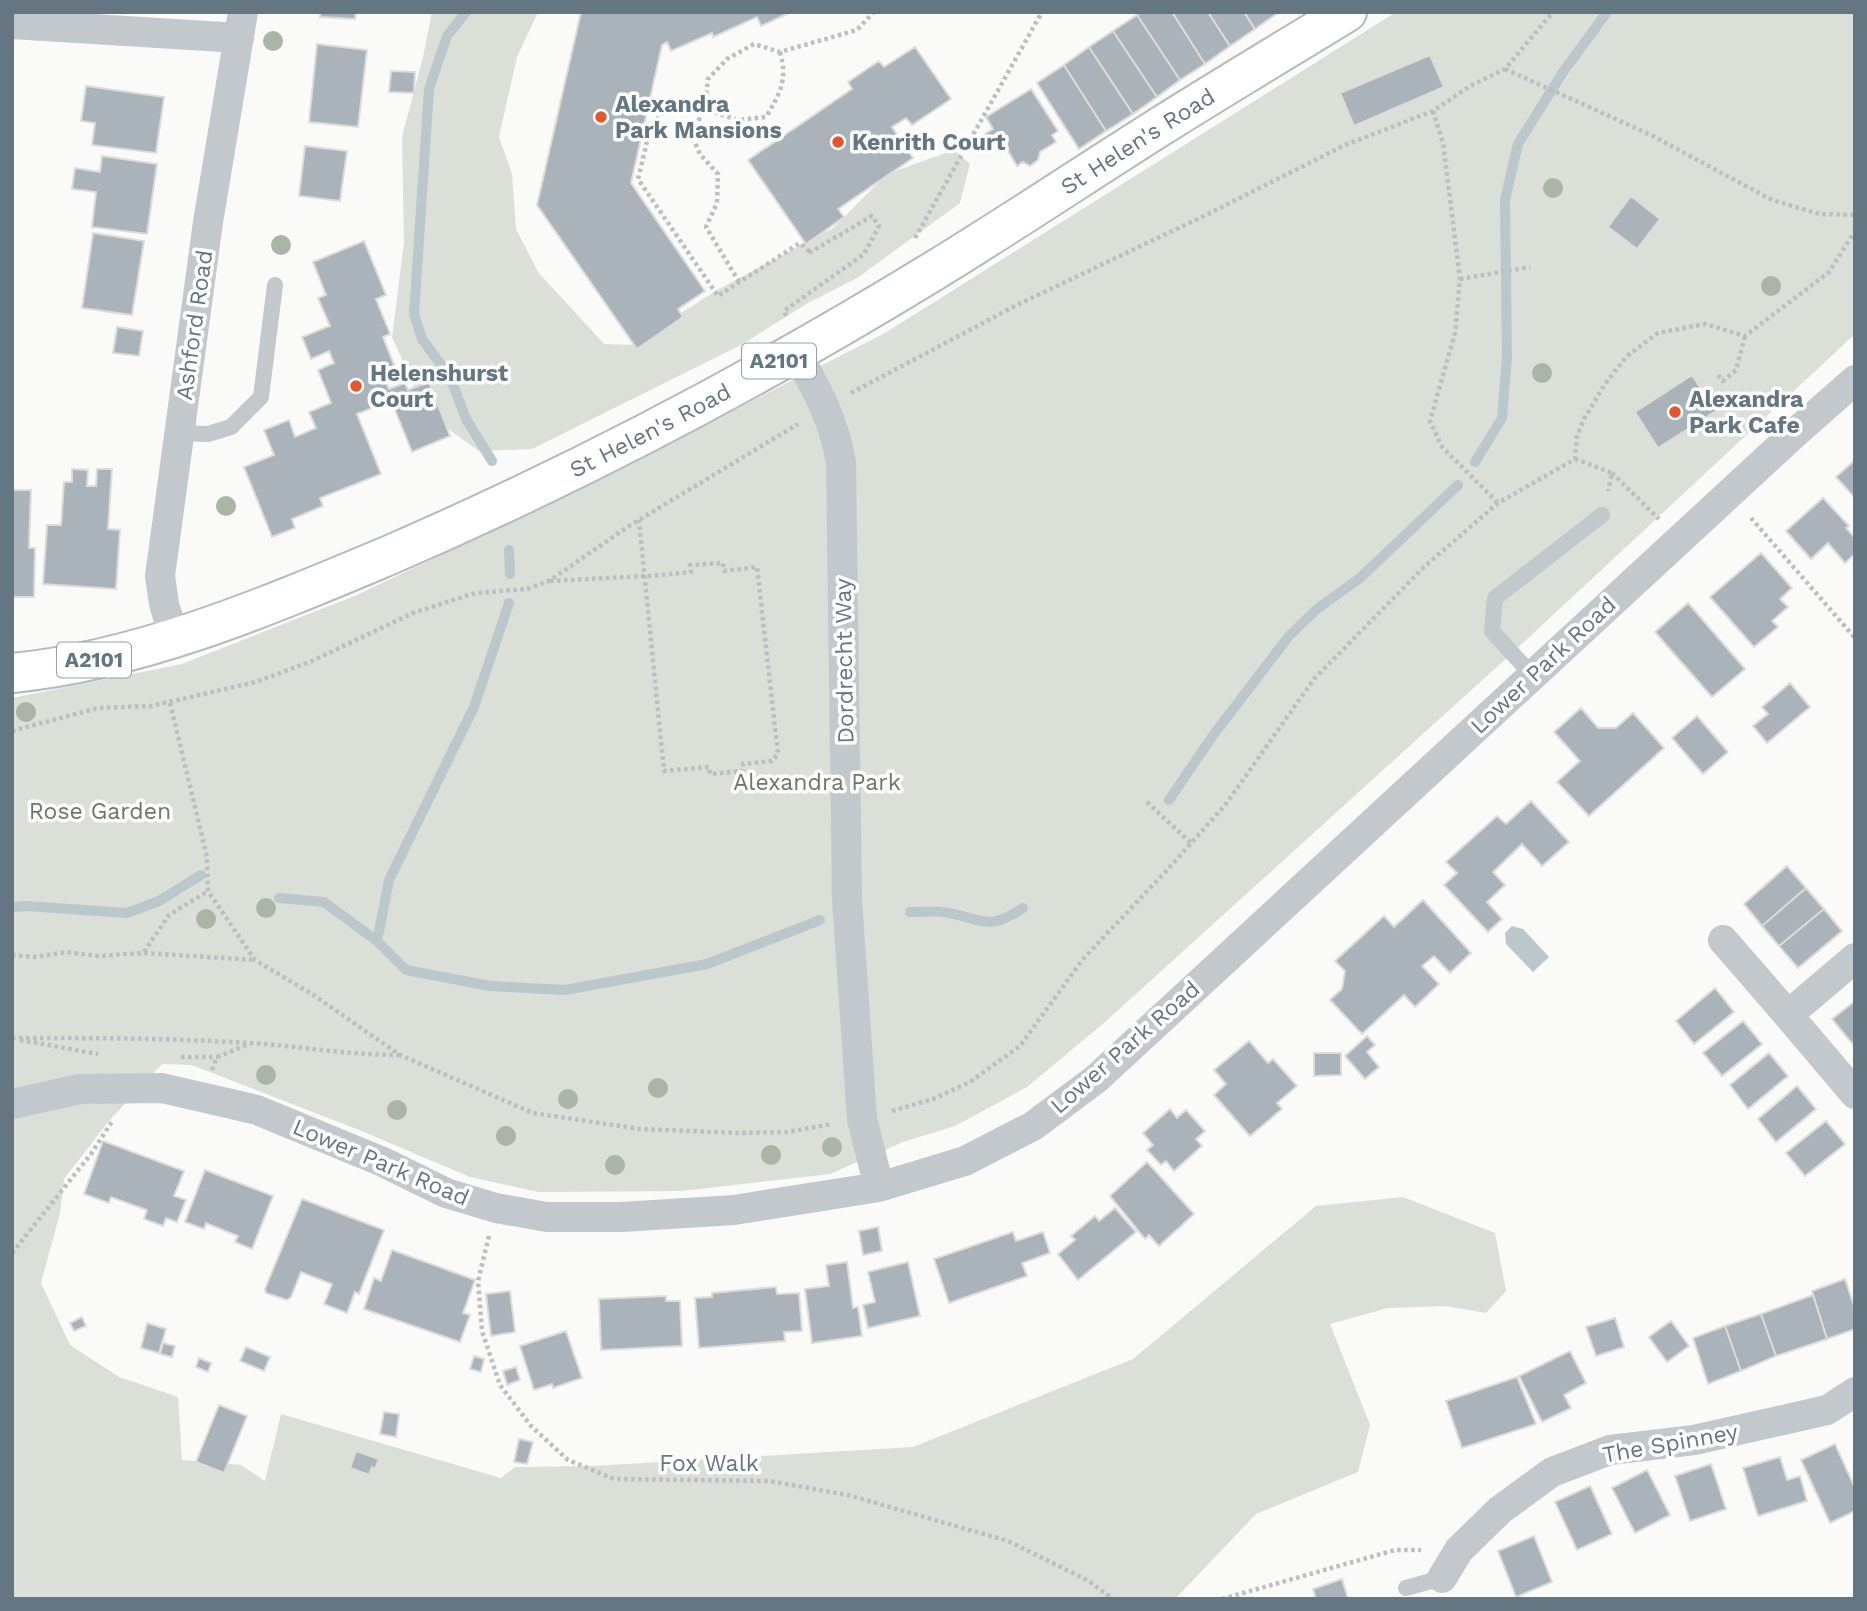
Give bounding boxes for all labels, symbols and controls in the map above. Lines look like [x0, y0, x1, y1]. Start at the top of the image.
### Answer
street label: St Helen's Road [1056, 83, 1220, 201]
place label: Alexandra Park Mansions [615, 91, 782, 144]
marker: Alexandra Park Mansions [593, 109, 609, 125]
place label: Kenrith Court [852, 129, 1006, 156]
marker: Kenrith Court [830, 134, 846, 150]
street label: Ashford Road [171, 248, 218, 402]
road number: A2101 [742, 344, 816, 378]
place label: Helenshurst Court [370, 360, 508, 413]
marker: Helenshurst Court [348, 378, 364, 394]
street label: St Helen's Road [565, 378, 735, 484]
place label: Alexandra Park Cafe [1689, 386, 1804, 439]
marker: Alexandra Park Cafe [1667, 404, 1683, 420]
street label: Dordrecht Way [830, 578, 859, 744]
street label: Lower Park Road [1465, 591, 1622, 740]
road number: A2101 [57, 642, 131, 678]
park label: Alexandra Park [733, 769, 901, 796]
park label: Rose Garden [29, 798, 171, 825]
street label: Lower Park Road [1045, 975, 1205, 1119]
street label: Lower Park Road [289, 1113, 473, 1212]
street label: The Spinney [1600, 1418, 1740, 1469]
street label: Fox Walk [659, 1450, 759, 1477]

